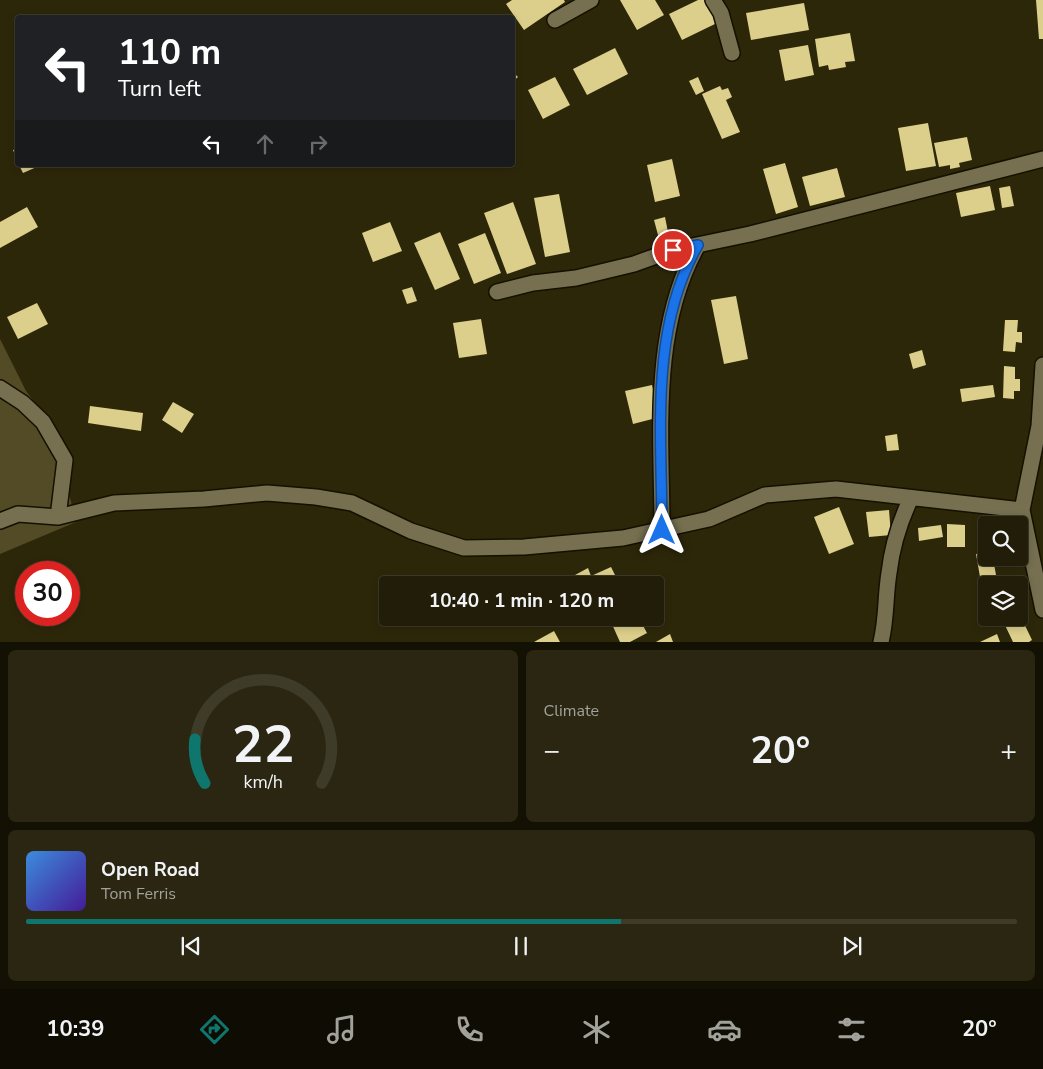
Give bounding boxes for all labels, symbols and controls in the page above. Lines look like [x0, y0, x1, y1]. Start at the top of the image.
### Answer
text: 110 m [118, 29, 221, 76]
icon: left [35, 35, 100, 100]
text: Turn left [118, 74, 201, 104]
icon: left [198, 130, 226, 158]
icon: ahead [251, 130, 279, 158]
icon: right [304, 130, 332, 158]
pin [652, 229, 694, 271]
icon: arrive [659, 236, 687, 264]
position arrow [635, 503, 687, 555]
map controls [978, 516, 1028, 626]
button: search [978, 516, 1028, 566]
speed limit sign: 30 [15, 561, 80, 626]
button: layers [978, 576, 1028, 626]
text: 10:40 · 1 min · 120 m [429, 588, 614, 614]
text: Climate [544, 700, 599, 722]
text: 22 [232, 709, 294, 780]
text: 20° [750, 725, 810, 776]
text: − [544, 732, 560, 770]
text: + [1000, 732, 1017, 770]
text: km/h [243, 770, 282, 794]
text: Open Road [101, 857, 199, 883]
text: Tom Ferris [101, 883, 176, 905]
icon: previous [177, 932, 205, 960]
icon: pause [507, 932, 535, 960]
icon: next [838, 932, 866, 960]
icon: directions [197, 1012, 232, 1047]
icon: music [324, 1012, 359, 1047]
icon: phone [452, 1012, 487, 1047]
icon: climate [579, 1012, 614, 1047]
icon: car [707, 1012, 742, 1047]
icon: filters [834, 1012, 869, 1047]
text: 10:39 [46, 1014, 105, 1044]
text: 20° [962, 1014, 997, 1044]

